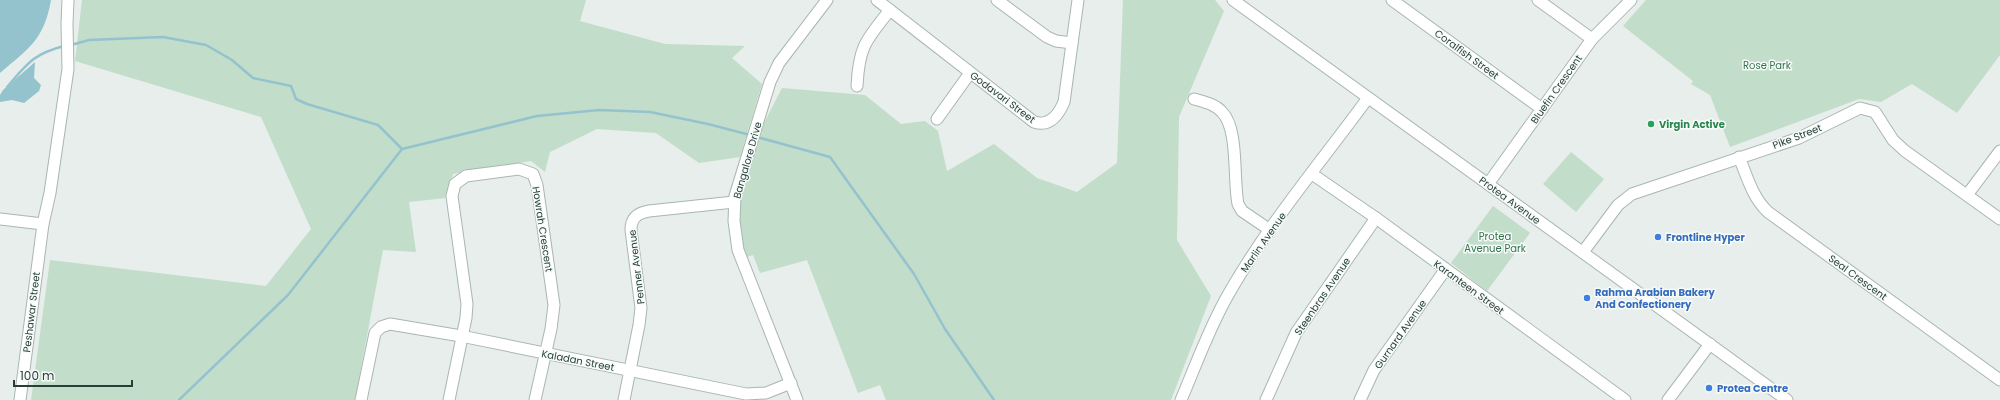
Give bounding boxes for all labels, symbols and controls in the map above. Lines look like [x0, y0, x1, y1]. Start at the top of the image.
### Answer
street label: Coralfish Street [1431, 26, 1502, 83]
street label: Bluefin Crescent [1527, 51, 1586, 127]
park label: Rose Park [1743, 58, 1792, 73]
street label: Godavari Street [967, 68, 1039, 127]
place label: Virgin Active [1659, 117, 1725, 132]
marker: Virgin Active [1646, 119, 1656, 129]
street label: Bangalore Drive [729, 120, 766, 200]
street label: Pike Street [1770, 120, 1824, 153]
street label: Protea Avenue [1476, 173, 1544, 228]
street label: Howrah Crescent [528, 185, 557, 273]
street label: Marlin Avenue [1237, 209, 1290, 276]
street label: Penner Avenue [624, 229, 649, 305]
park label: Protea Avenue Park [1464, 229, 1527, 256]
place label: Frontline Hyper [1666, 230, 1745, 245]
marker: Frontline Hyper [1653, 232, 1663, 242]
street label: Seal Crescent [1825, 251, 1890, 304]
street label: Steenbras Avenue [1291, 254, 1354, 338]
street label: Karanteen Street [1430, 257, 1507, 318]
street label: Peshawar Street [19, 271, 44, 353]
place label: Rahma Arabian Bakery And Confectionery [1595, 285, 1715, 312]
marker: Rahma Arabian Bakery And Confectionery [1582, 293, 1592, 303]
street label: Gurnard Avenue [1371, 296, 1430, 372]
street label: Kaladan Street [540, 346, 616, 375]
scale bar [14, 362, 132, 388]
text: 100 m [20, 367, 54, 384]
place label: Protea Centre [1717, 381, 1788, 396]
marker: Protea Centre [1704, 383, 1714, 393]

